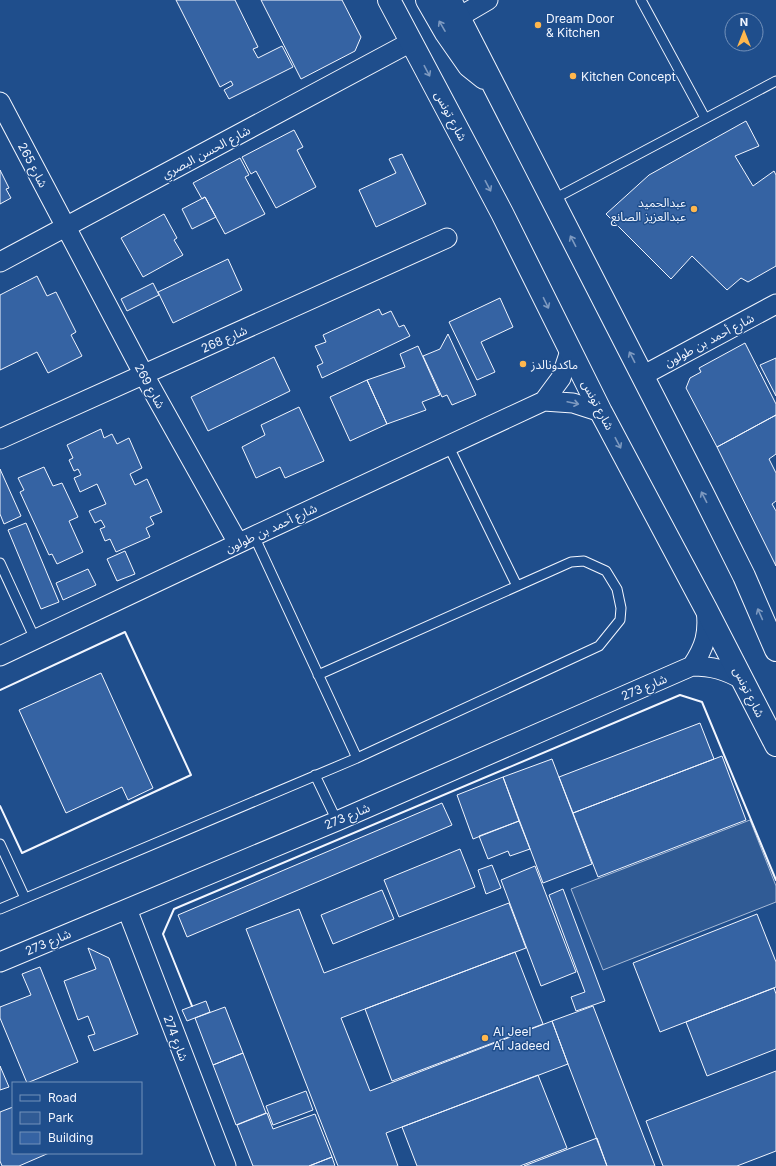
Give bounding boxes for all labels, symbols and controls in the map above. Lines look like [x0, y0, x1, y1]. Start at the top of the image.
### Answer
place label: Dream Door & Kitchen [546, 11, 615, 40]
north arrow [724, 12, 764, 52]
text: N [740, 15, 748, 29]
one-way arrow [437, 20, 445, 32]
marker: Dream Door & Kitchen [533, 20, 543, 30]
one-way arrow [424, 65, 431, 77]
place label: Kitchen Concept [581, 69, 676, 84]
marker: Kitchen Concept [568, 71, 578, 81]
street label: شارع تونس [430, 88, 470, 145]
street label: شارع الحسن البصري [159, 122, 254, 184]
street label: شارع 265 [13, 140, 51, 191]
one-way arrow [485, 180, 492, 192]
place label: عبدالحميد عبدالعزيز الصانع [611, 195, 686, 226]
marker: عبدالحميد عبدالعزيز الصانع [689, 204, 699, 214]
one-way arrow [569, 235, 576, 247]
one-way arrow [543, 296, 550, 308]
street label: شارع أحمد بن طولون [662, 310, 757, 372]
street label: شارع 268 [199, 322, 250, 358]
one-way arrow [628, 351, 635, 363]
place label: ماكدونالدز [530, 357, 578, 372]
marker: ماكدونالدز [518, 359, 528, 369]
street label: شارع 269 [130, 361, 168, 412]
street label: شارع تونس [577, 377, 617, 434]
one-way arrow [566, 400, 579, 408]
one-way arrow [614, 437, 622, 449]
one-way arrow [700, 491, 708, 503]
street label: شارع أحمد بن طولون [223, 500, 320, 558]
one-way arrow [756, 609, 764, 621]
street label: شارع تونس [728, 664, 768, 721]
street label: شارع 273 [619, 671, 670, 705]
street label: شارع 273 [322, 800, 373, 834]
street label: شارع 273 [23, 926, 74, 960]
street label: شارع 274 [159, 1013, 192, 1064]
place label: Al Jeel Al Jadeed [493, 1024, 550, 1053]
marker: Al Jeel Al Jadeed [480, 1033, 490, 1043]
legend [12, 1082, 142, 1154]
text: Road [48, 1090, 77, 1105]
text: Park [48, 1110, 74, 1125]
text: Building [48, 1130, 93, 1145]

